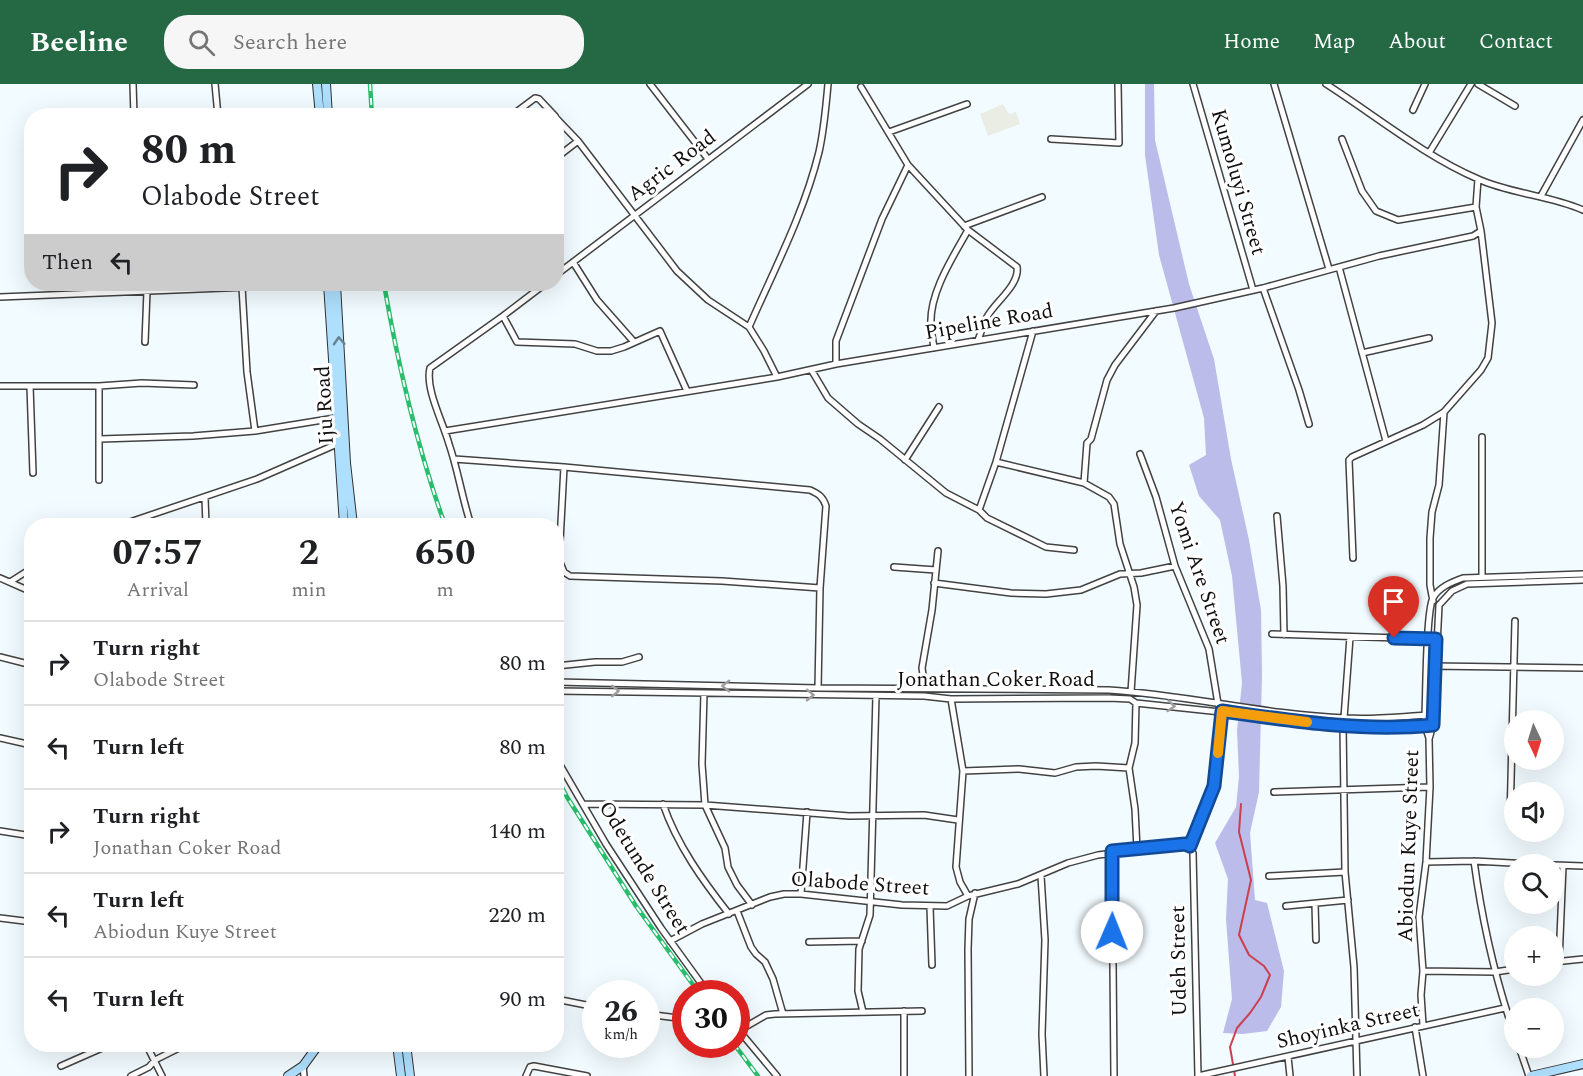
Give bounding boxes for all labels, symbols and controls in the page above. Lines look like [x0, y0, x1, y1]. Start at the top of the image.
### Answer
search box [164, 15, 584, 69]
text: Beeline [30, 21, 128, 64]
icon: search [185, 26, 218, 59]
text: Search here [233, 26, 347, 59]
text: Home [1223, 26, 1280, 58]
text: Map [1313, 26, 1355, 58]
text: About [1388, 26, 1446, 58]
text: Contact [1479, 26, 1553, 58]
street label: Kumoluyi Street [1202, 105, 1274, 259]
text: 80 m [141, 119, 236, 182]
street label: Agric Road [621, 122, 723, 210]
icon: right [42, 132, 120, 210]
text: Olabode Street [141, 176, 320, 218]
text: Then [42, 246, 93, 279]
icon: left [105, 246, 138, 279]
street label: Pipeline Road [922, 295, 1056, 349]
one-way arrow [333, 337, 346, 346]
street label: Iju Road [307, 365, 343, 445]
street label: Yomi Are Street [1160, 497, 1238, 649]
text: 07:57 [112, 526, 203, 581]
text: 2 [299, 526, 319, 581]
text: 650 [415, 526, 475, 581]
text: Arrival [127, 575, 189, 605]
text: min [291, 575, 326, 605]
text: m [437, 575, 454, 605]
pin [1368, 576, 1419, 638]
icon: arrive [1377, 585, 1410, 618]
text: Turn right [93, 632, 200, 665]
icon: right [42, 647, 75, 680]
text: 80 m [500, 647, 546, 680]
street label: Jonathan Coker Road [897, 664, 1095, 696]
text: Olabode Street [93, 665, 225, 695]
one-way arrow [721, 679, 730, 692]
one-way arrow [610, 685, 619, 697]
one-way arrow [805, 689, 814, 701]
one-way arrow [1167, 699, 1176, 712]
north arrow [1504, 710, 1564, 770]
map controls [1504, 710, 1564, 1058]
icon: left [42, 731, 75, 764]
text: Turn left [93, 731, 185, 764]
text: 80 m [500, 731, 546, 764]
street label: Abiodun Kuye Street [1390, 749, 1428, 943]
button: sound [1504, 782, 1564, 842]
street label: Odetunde Street [590, 795, 698, 941]
text: Turn right [93, 800, 200, 833]
icon: right [42, 815, 75, 848]
text: 140 m [489, 815, 546, 848]
text: Jonathan Coker Road [93, 833, 281, 863]
button: search [1504, 854, 1564, 914]
street label: Olabode Street [790, 863, 930, 905]
text: Turn left [93, 884, 185, 917]
icon: left [42, 899, 75, 932]
text: 220 m [489, 899, 546, 932]
position arrow [1080, 900, 1144, 964]
street label: Udeh Street [1162, 905, 1196, 1017]
text: Abiodun Kuye Street [93, 917, 277, 947]
button: + [1504, 926, 1564, 986]
speed limit sign: 30 [672, 980, 750, 1058]
icon: left [42, 983, 75, 1016]
text: Turn left [93, 983, 185, 1016]
text: 90 m [500, 983, 546, 1016]
text: 26 [604, 989, 638, 1035]
street label: Shoyinka Street [1273, 994, 1423, 1058]
button: − [1504, 998, 1564, 1058]
text: km/h [604, 1023, 638, 1046]

